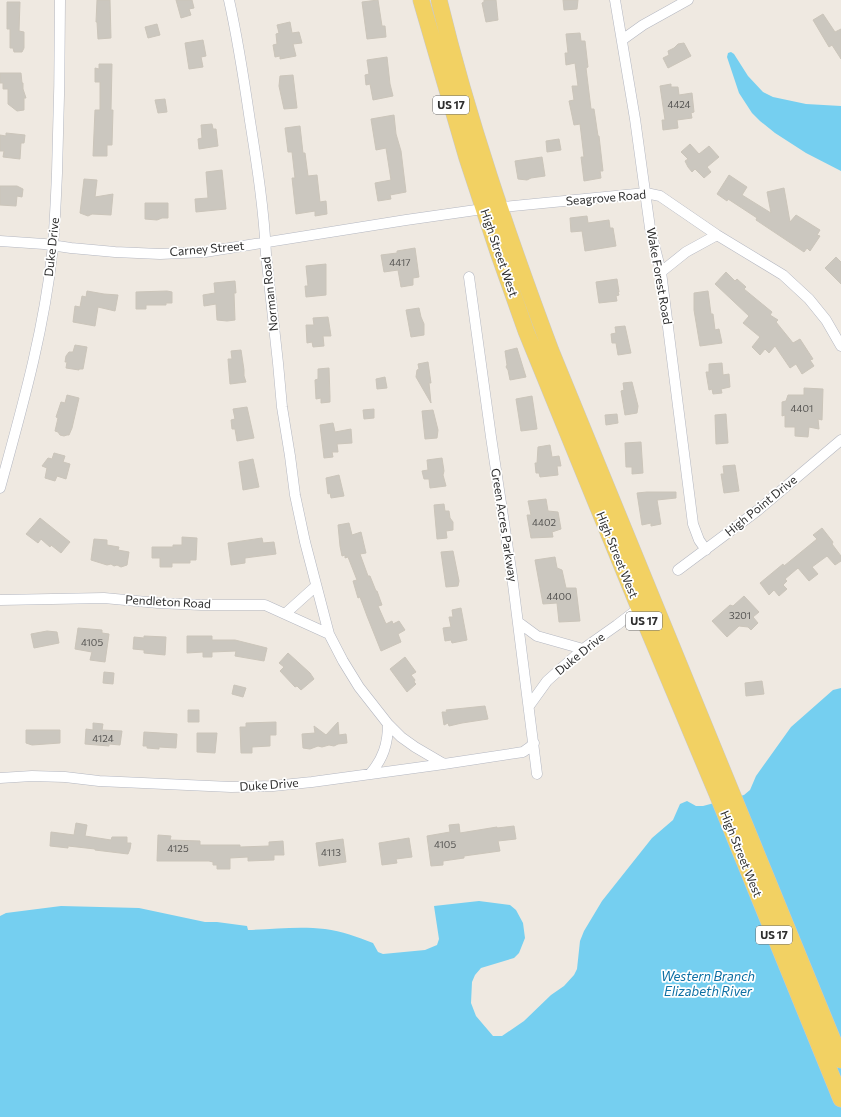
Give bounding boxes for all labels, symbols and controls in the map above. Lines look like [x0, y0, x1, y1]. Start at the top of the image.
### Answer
road number: US 17 [433, 96, 469, 114]
house number: 4424 [667, 98, 691, 110]
street label: Seagrove Road [565, 187, 647, 207]
street label: High Street West [478, 207, 522, 299]
street label: Duke Drive [41, 217, 61, 277]
street label: Wake Forest Road [645, 226, 675, 325]
street label: Carney Street [169, 238, 245, 258]
street label: Norman Road [258, 256, 280, 332]
house number: 4417 [389, 256, 411, 268]
house number: 4401 [791, 402, 813, 414]
street label: Green Acres Parkway [489, 467, 521, 583]
street label: High Point Drive [722, 472, 799, 538]
street label: High Street West [594, 509, 642, 600]
house number: 4402 [532, 516, 556, 528]
house number: 4400 [546, 590, 572, 602]
street label: Pendleton Road [125, 592, 211, 610]
house number: 3201 [729, 609, 751, 621]
road number: US 17 [626, 612, 662, 630]
street label: Duke Drive [552, 629, 607, 677]
house number: 4105 [81, 636, 103, 648]
house number: 4124 [92, 732, 114, 744]
street label: Duke Drive [239, 775, 299, 793]
street label: High Street West [718, 808, 766, 899]
house number: 4105 [434, 838, 456, 850]
house number: 4125 [167, 842, 189, 854]
house number: 4113 [321, 846, 341, 858]
road number: US 17 [756, 926, 792, 944]
water label: Western Branch Elizabeth River [661, 968, 755, 999]

